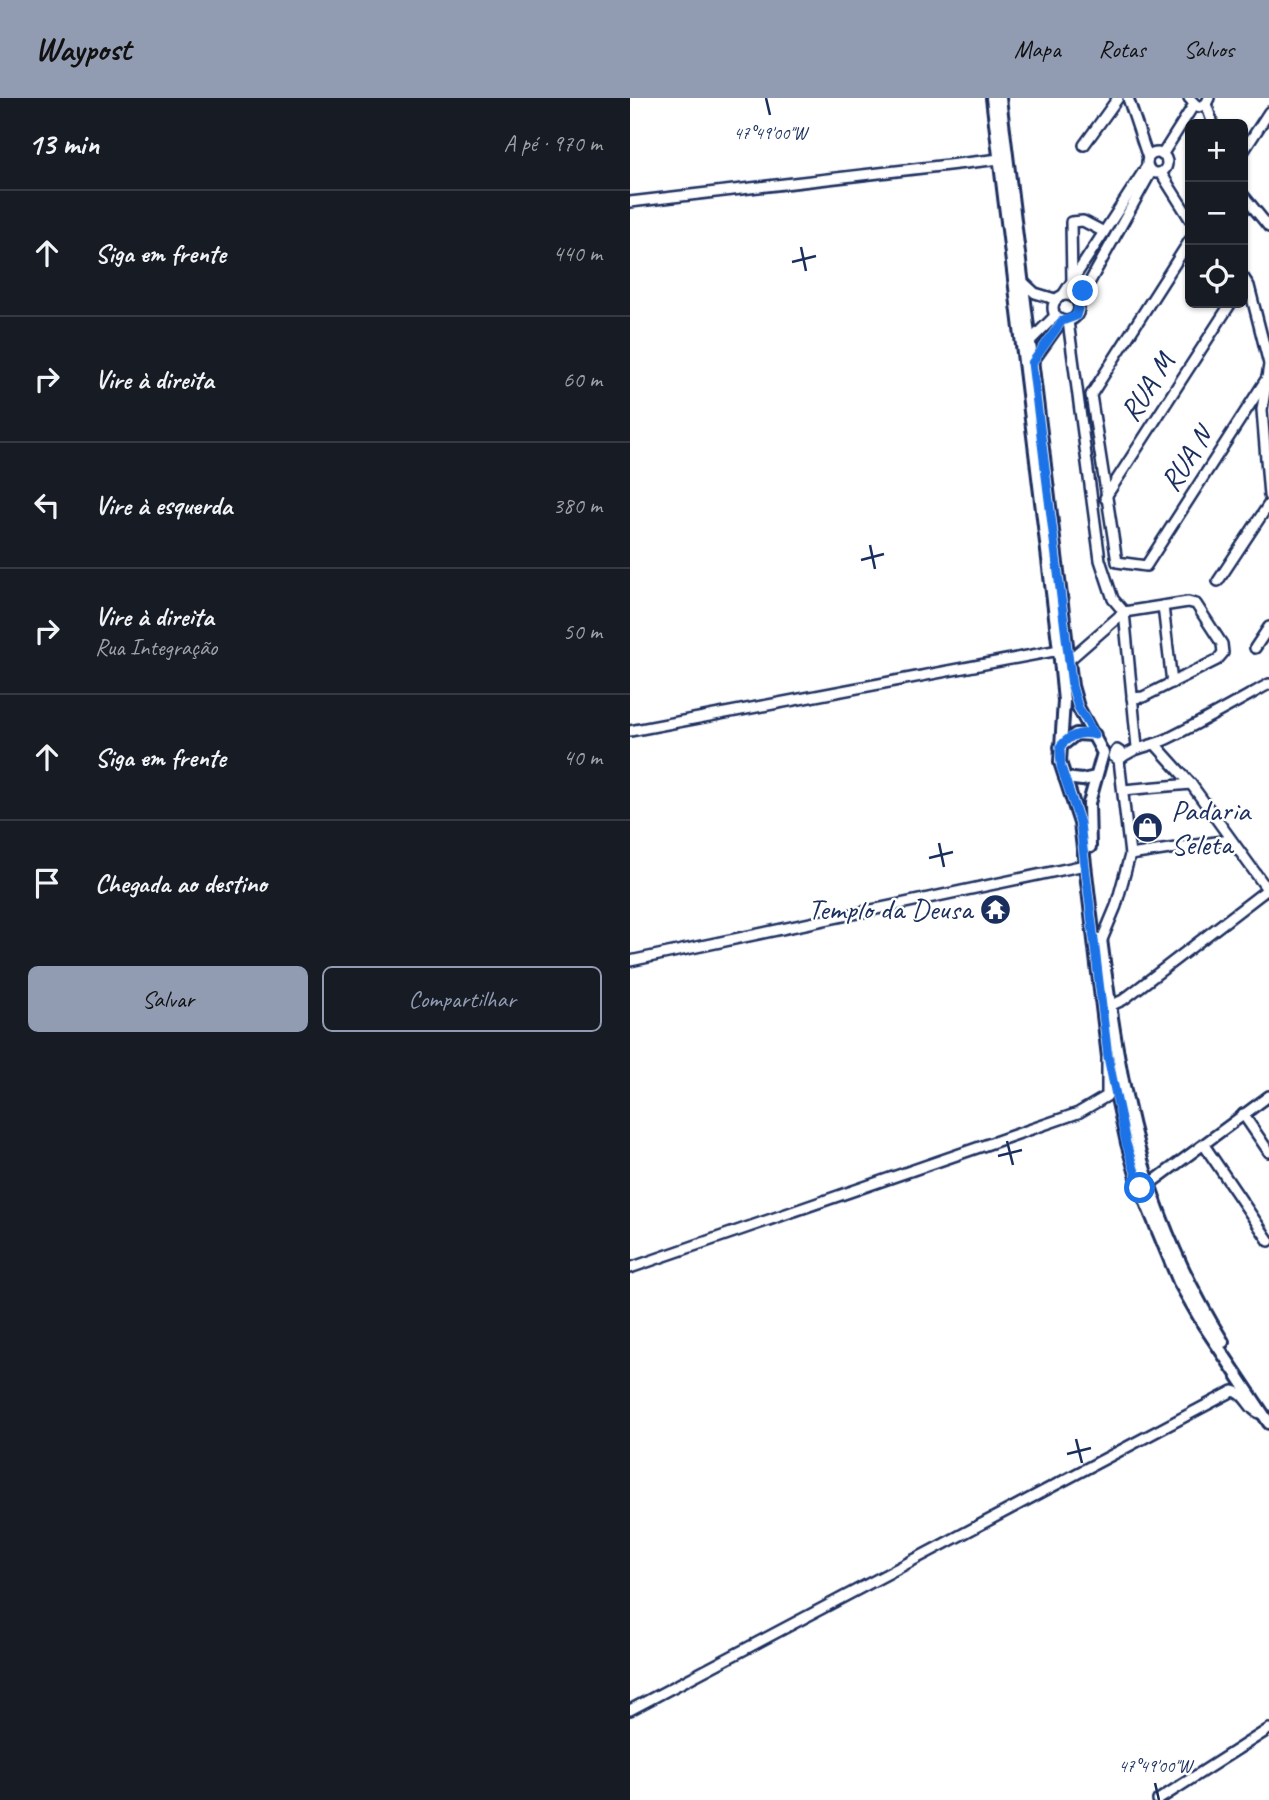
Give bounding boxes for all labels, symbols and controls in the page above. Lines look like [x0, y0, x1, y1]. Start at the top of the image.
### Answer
text: Waypost [35, 28, 131, 70]
text: Mapa [1014, 34, 1061, 64]
text: Rotas [1099, 34, 1145, 64]
text: Salvos [1183, 34, 1234, 64]
map controls [1185, 119, 1248, 308]
button: + [1185, 119, 1248, 182]
text: 47°49'00"W [733, 122, 810, 144]
text: 13 min [28, 125, 99, 163]
text: A pé · 970 m [504, 129, 602, 158]
button: − [1185, 182, 1248, 245]
icon: ahead [28, 234, 66, 272]
text: Siga em frente [95, 237, 226, 270]
text: 440 m [553, 239, 602, 268]
button: locate [1185, 245, 1248, 308]
route end [1067, 275, 1098, 306]
street label: RUA M [1111, 344, 1184, 428]
icon: right [28, 360, 66, 398]
text: Vire à direita [95, 363, 214, 396]
text: 60 m [563, 365, 602, 394]
street label: RUA N [1151, 416, 1223, 498]
icon: left [28, 486, 66, 524]
text: Vire à esquerda [95, 489, 232, 522]
text: 380 m [553, 491, 602, 520]
text: Vire à direita [95, 600, 214, 633]
icon: right [28, 612, 66, 650]
text: 50 m [563, 617, 602, 646]
text: Rua Integração [95, 633, 217, 662]
icon: ahead [28, 738, 66, 776]
text: Siga em frente [95, 741, 226, 774]
text: 40 m [563, 743, 602, 772]
place label: Padaria Seleta [1171, 791, 1252, 863]
shop icon: Padaria Seleta [1131, 810, 1165, 844]
icon: arrive [28, 864, 66, 902]
text: Chegada ao destino [95, 867, 267, 900]
place label: Templo da Deusa [808, 890, 975, 928]
temple icon: Templo da Deusa [978, 892, 1012, 926]
button: Salvar [28, 966, 308, 1032]
button: Compartilhar [322, 966, 602, 1032]
route start [1124, 1172, 1155, 1203]
text: 47°49'00"W [1118, 1755, 1195, 1777]

